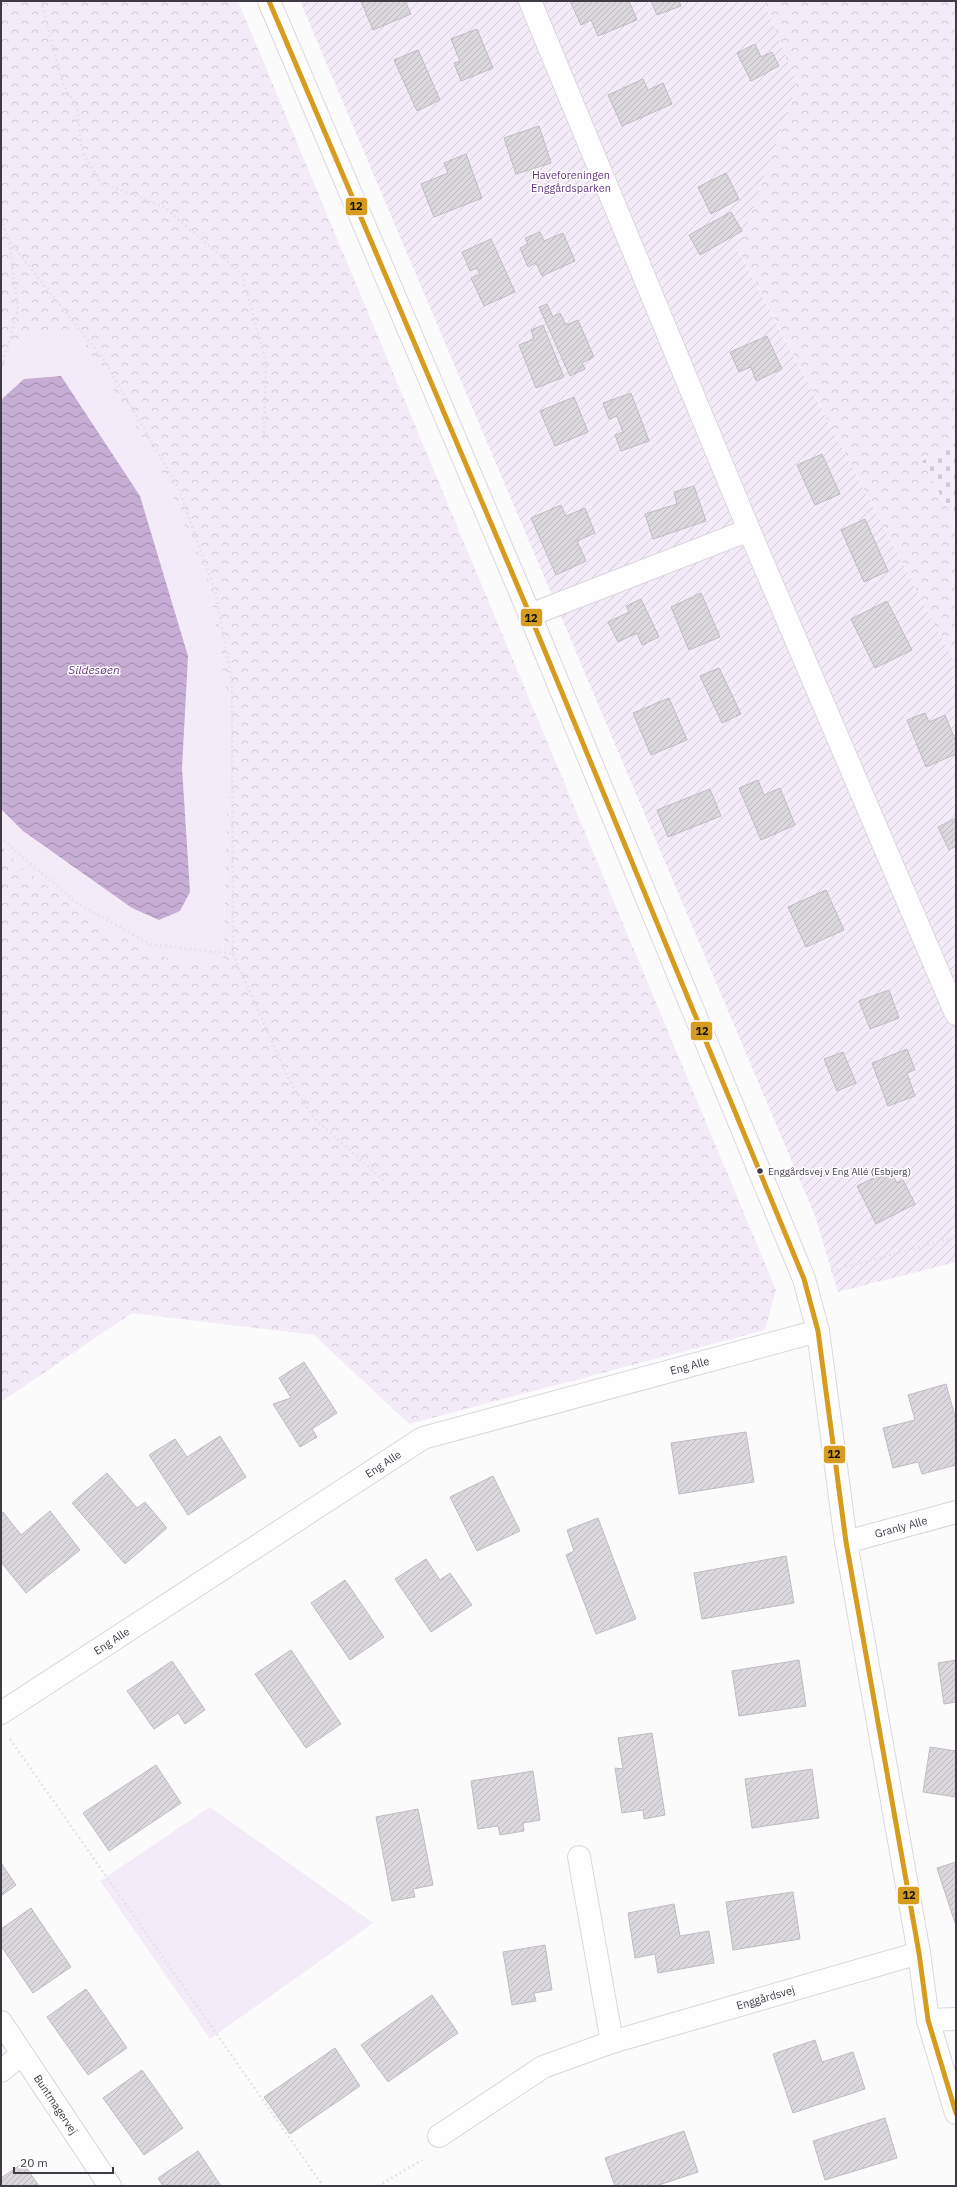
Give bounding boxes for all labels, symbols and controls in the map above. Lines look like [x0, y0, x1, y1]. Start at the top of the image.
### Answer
park label: Haveforeningen Enggårdsparken [531, 168, 611, 195]
line badge: 12 [345, 197, 368, 216]
text: 12 [349, 199, 363, 213]
line badge: 12 [520, 608, 543, 627]
text: 12 [524, 611, 538, 625]
water label: Sildesøen [68, 662, 120, 677]
line badge: 12 [690, 1021, 713, 1041]
text: 12 [695, 1024, 709, 1038]
place label: Enggårdsvej v Eng Allé (Esbjerg) [768, 1165, 911, 1178]
marker: Enggårdsvej v Eng Allé (Esbjerg) [755, 1166, 765, 1176]
street label: Eng Alle [668, 1354, 711, 1378]
line badge: 12 [823, 1445, 846, 1464]
street label: Eng Alle [362, 1447, 404, 1481]
text: 12 [827, 1447, 841, 1461]
street label: Granly Alle [873, 1513, 929, 1541]
street label: Eng Alle [91, 1624, 132, 1658]
line badge: 12 [897, 1886, 920, 1905]
text: 12 [902, 1888, 916, 1902]
street label: Enggårdsvej [735, 1982, 796, 2013]
street label: Buntmagervej [31, 2072, 81, 2137]
scale bar [14, 2149, 113, 2175]
text: 20 m [20, 2155, 48, 2170]

